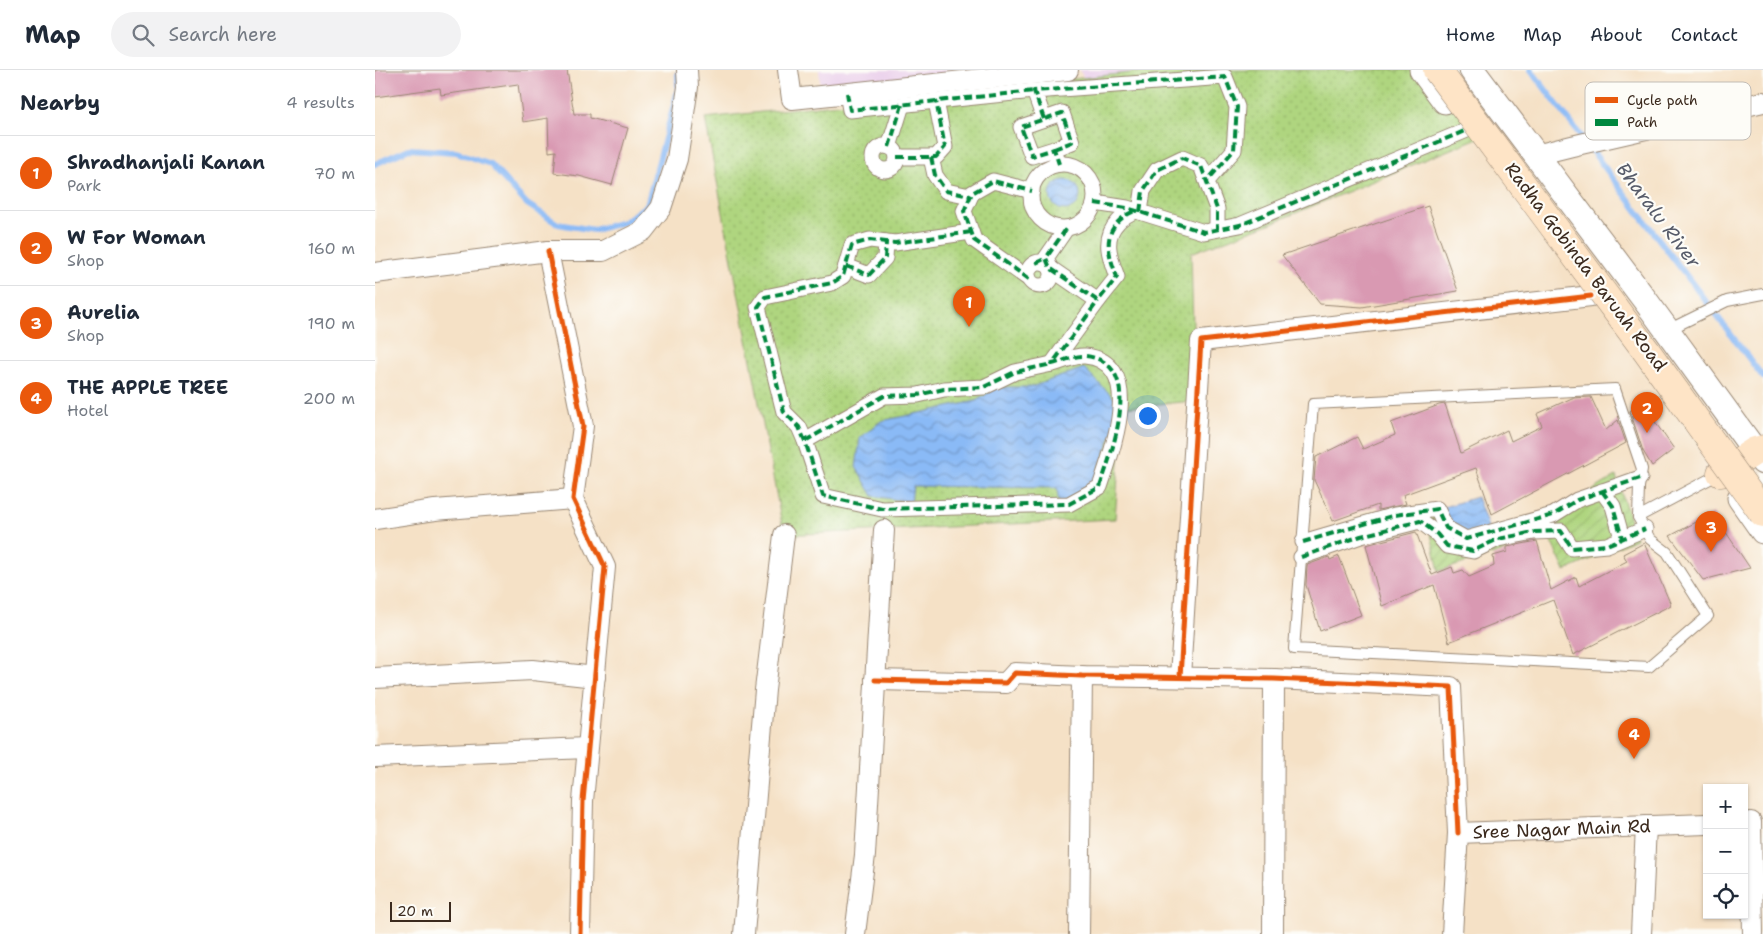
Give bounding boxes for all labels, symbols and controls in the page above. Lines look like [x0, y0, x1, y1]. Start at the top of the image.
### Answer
search box [111, 12, 461, 57]
text: Map [25, 19, 81, 51]
icon: search [129, 21, 157, 49]
text: Search here [169, 22, 277, 47]
text: Home [1446, 23, 1495, 47]
text: Map [1523, 23, 1562, 47]
text: About [1590, 23, 1643, 47]
text: Contact [1671, 23, 1738, 47]
legend [1585, 82, 1751, 140]
text: Nearby [20, 89, 100, 117]
text: Cycle path [1627, 91, 1698, 109]
text: 4 results [286, 92, 355, 113]
text: Path [1627, 113, 1658, 131]
text: Shradhanjali Kanan [67, 150, 265, 175]
street label: Radha Gobinda Baruah Road [1500, 158, 1672, 376]
water label: Bharalu River [1611, 158, 1707, 274]
text: 1 [32, 163, 40, 184]
text: 70 m [314, 163, 355, 184]
text: Park [67, 175, 101, 196]
text: W For Woman [67, 225, 206, 250]
text: 2 [30, 238, 42, 259]
text: 160 m [308, 238, 355, 259]
text: Shop [67, 250, 104, 271]
pin: 1 [953, 286, 985, 327]
text: Aurelia [67, 300, 139, 325]
text: 3 [30, 313, 42, 334]
text: 190 m [308, 313, 355, 334]
text: Shop [67, 325, 104, 346]
text: THE APPLE TREE [67, 375, 228, 400]
text: 4 [30, 388, 42, 409]
text: 200 m [303, 388, 355, 409]
pin: 2 [1631, 392, 1663, 433]
text: Hotel [67, 400, 108, 421]
your location [1135, 403, 1161, 429]
pin: 3 [1695, 511, 1727, 552]
pin: 4 [1618, 718, 1650, 759]
map controls [1703, 784, 1748, 919]
button: + [1703, 784, 1748, 829]
street label: Sree Nagar Main Rd [1472, 814, 1651, 844]
button: − [1703, 829, 1748, 874]
button: locate [1703, 874, 1748, 919]
scale bar [390, 899, 451, 922]
text: 20 m [397, 902, 433, 920]

